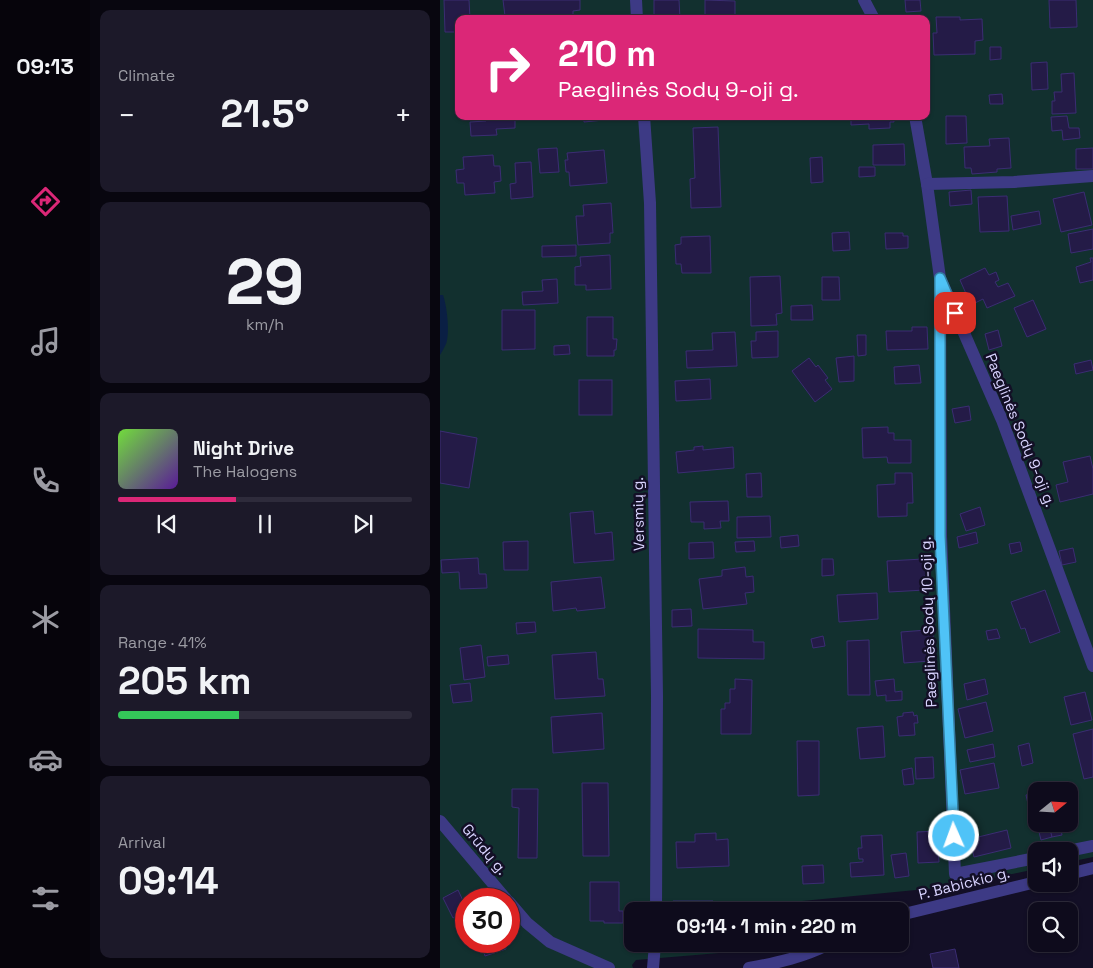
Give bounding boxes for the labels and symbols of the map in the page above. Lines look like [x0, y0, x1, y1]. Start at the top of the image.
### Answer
pin [934, 292, 976, 334]
street label: Paeglinės Sodų 9-oji g. [981, 350, 1061, 510]
street label: Versmių g. [628, 477, 648, 551]
street label: Paeglinės Sodų 10-oji g. [916, 536, 940, 708]
north arrow [1028, 782, 1078, 832]
position arrow [927, 809, 979, 861]
street label: Grūdų g. [458, 820, 512, 878]
street label: P. Babickio g. [916, 862, 1012, 904]
speed limit sign: 30 [455, 888, 520, 953]

